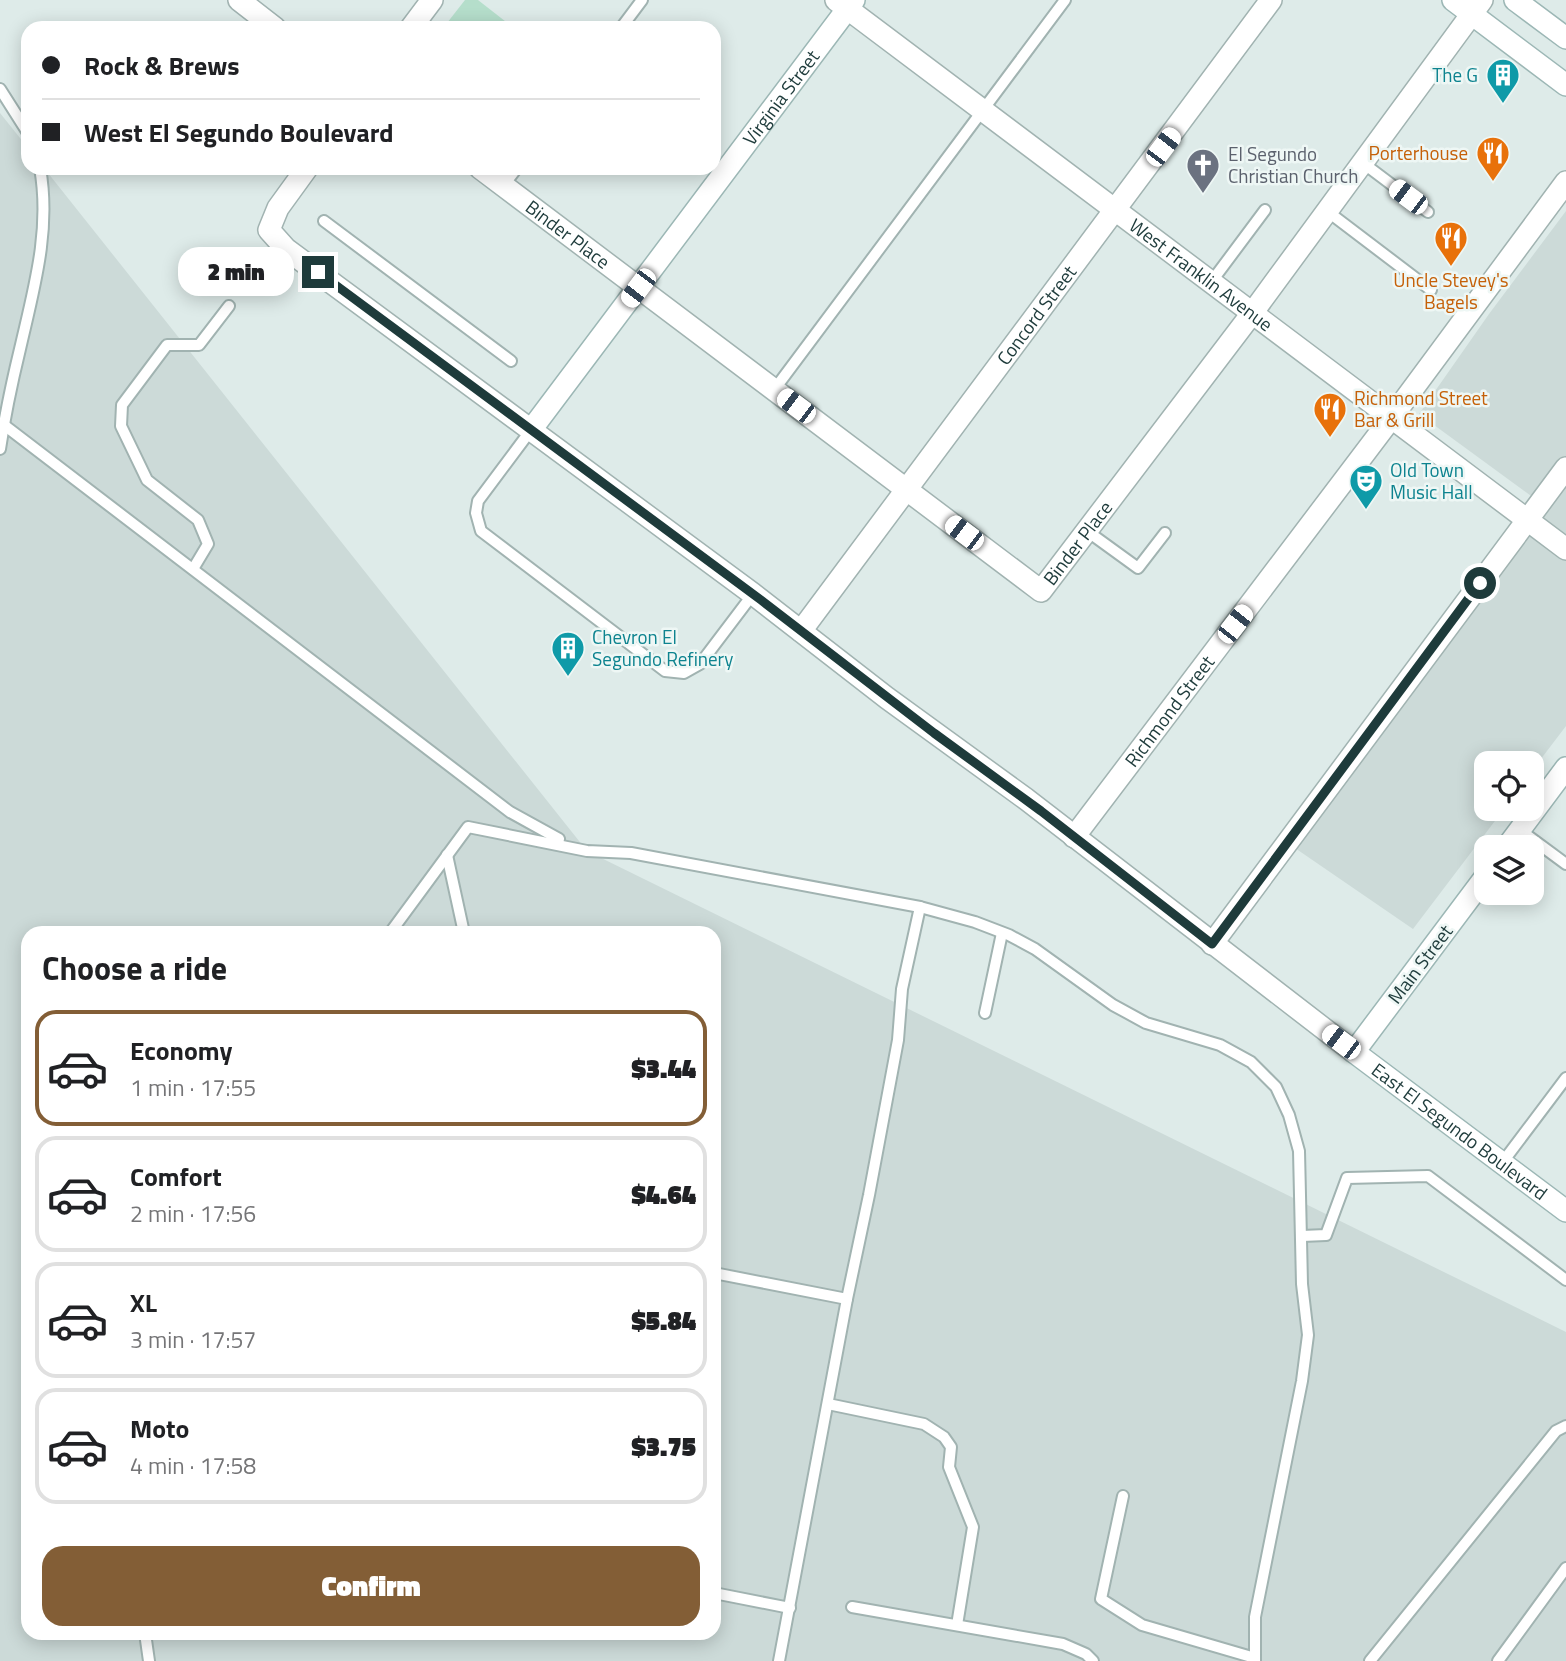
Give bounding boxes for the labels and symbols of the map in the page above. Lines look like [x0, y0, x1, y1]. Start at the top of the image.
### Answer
street label: Virginia Street [735, 43, 826, 151]
building icon: The G [1484, 56, 1522, 105]
place label: The G [1432, 60, 1478, 89]
car [1142, 124, 1185, 170]
restaurant icon: Porterhouse [1474, 134, 1512, 183]
place label: Porterhouse [1369, 138, 1468, 167]
place label: El Segundo Christian Church [1228, 139, 1358, 190]
church icon: El Segundo Christian Church [1184, 146, 1222, 195]
car [1385, 176, 1432, 218]
street label: Binder Place [520, 192, 617, 275]
street label: West Franklin Avenue [1124, 211, 1279, 338]
restaurant icon: Uncle Stevey's Bagels [1432, 219, 1470, 268]
callout: 2 min [178, 247, 294, 296]
route end [302, 256, 334, 288]
street label: Concord Street [989, 258, 1083, 371]
car [617, 265, 660, 311]
place label: Uncle Stevey's Bagels [1393, 265, 1509, 316]
place label: Richmond Street Bar & Grill [1354, 383, 1488, 434]
car [773, 385, 820, 427]
restaurant icon: Richmond Street Bar & Grill [1311, 390, 1349, 439]
place label: Old Town Music Hall [1390, 455, 1473, 506]
theatre icon: Old Town Music Hall [1347, 462, 1385, 511]
street label: Binder Place [1035, 494, 1119, 591]
car [941, 512, 988, 554]
route start [1464, 567, 1496, 599]
car [1214, 601, 1257, 647]
place label: Chevron El Segundo Refinery [592, 622, 733, 673]
building icon: Chevron El Segundo Refinery [549, 629, 587, 678]
street label: Richmond Street [1117, 648, 1221, 773]
street label: Main Street [1380, 918, 1459, 1010]
car [1318, 1021, 1365, 1063]
street label: East El Segundo Boulevard [1366, 1055, 1554, 1207]

